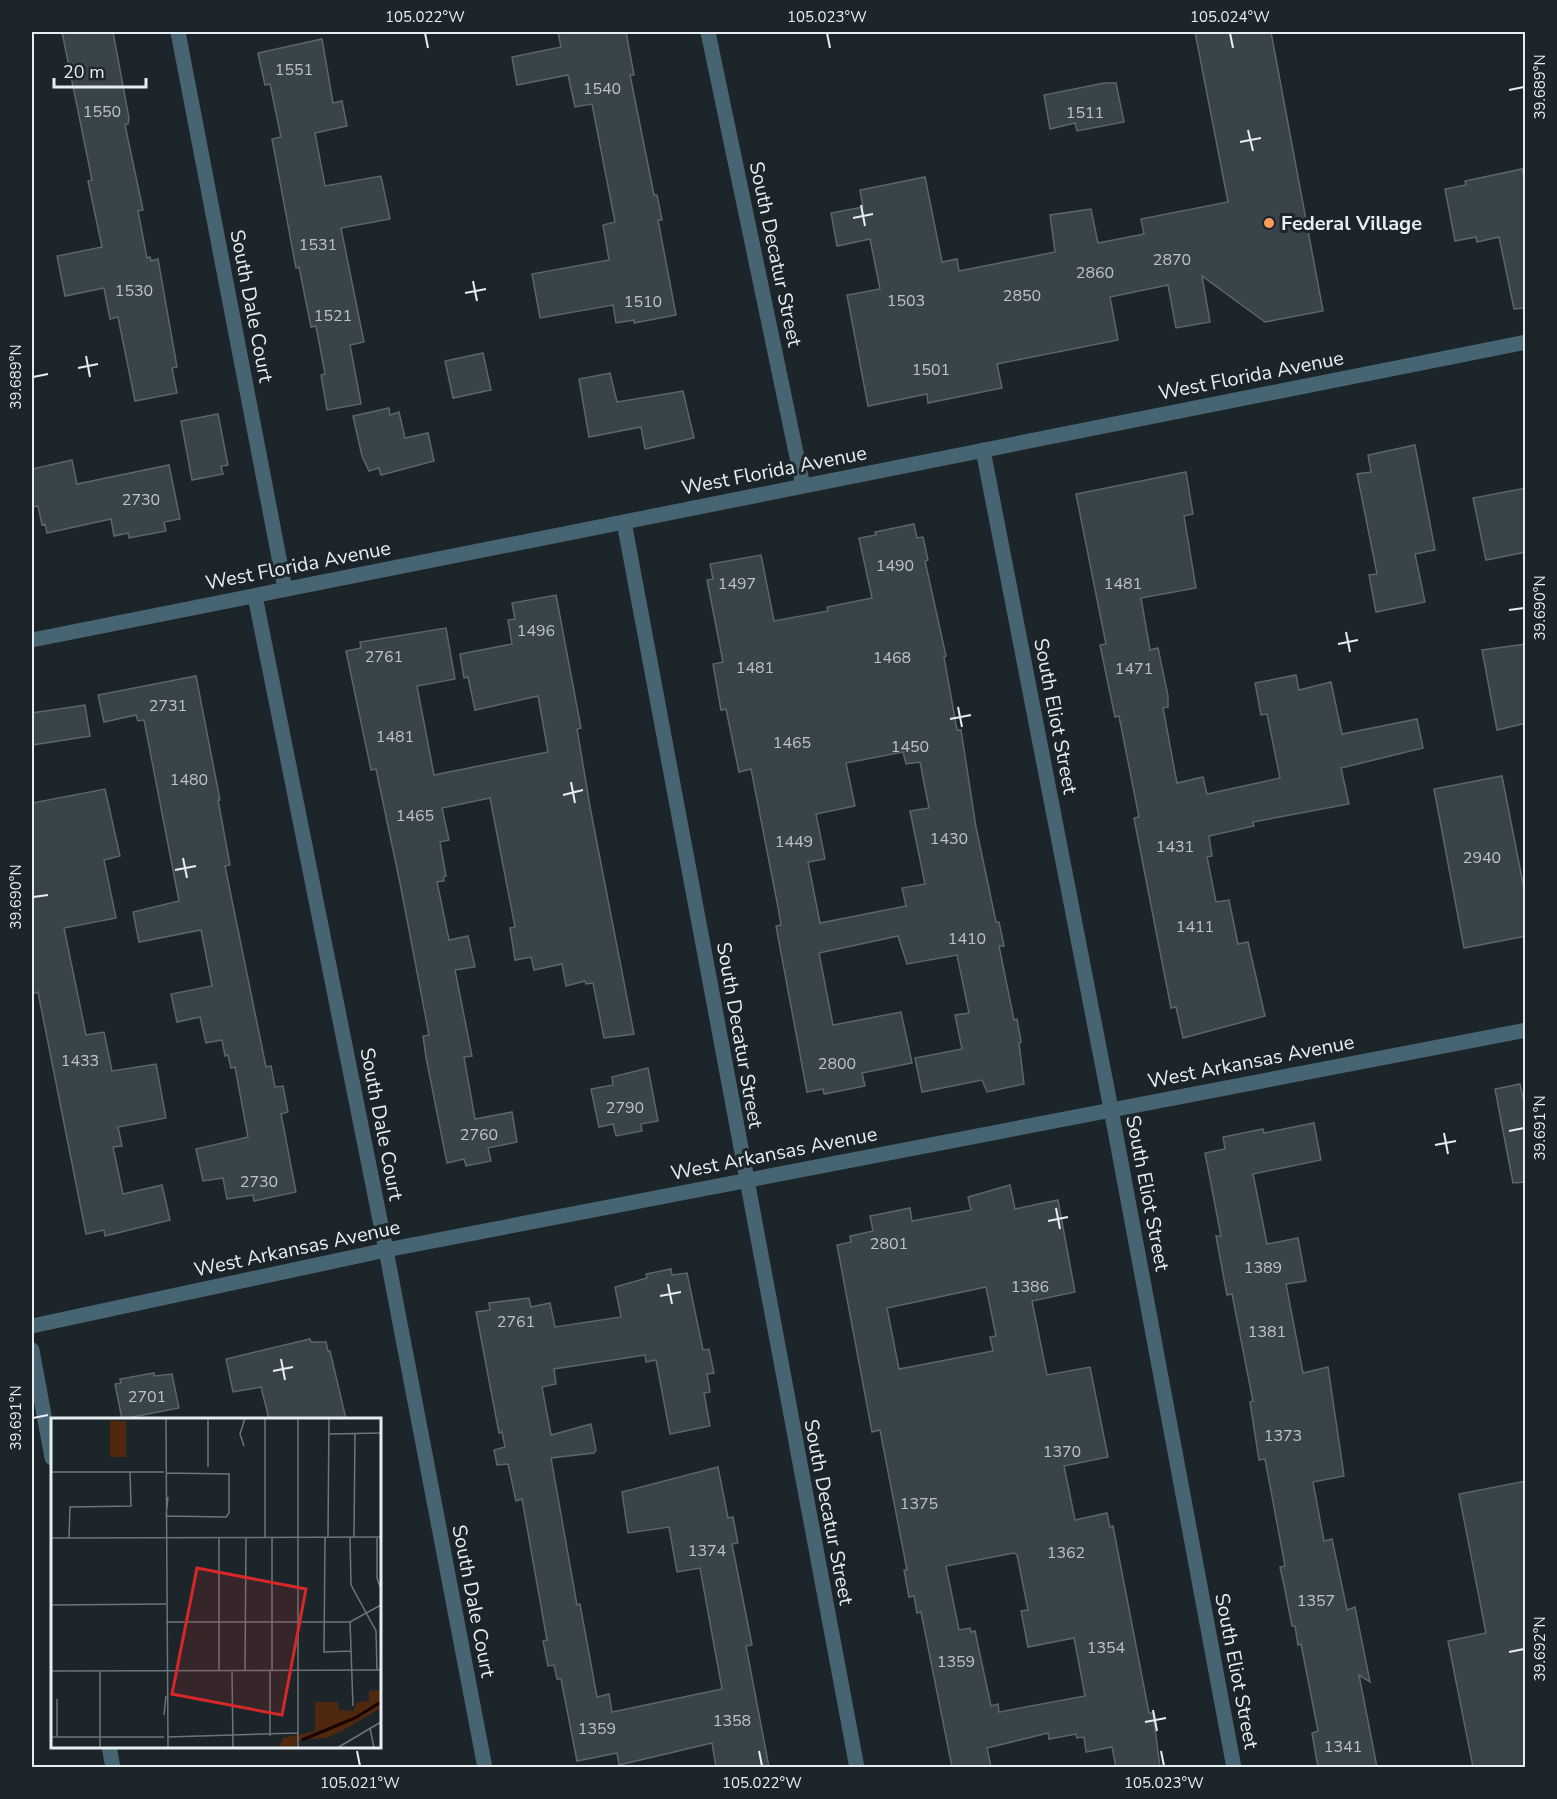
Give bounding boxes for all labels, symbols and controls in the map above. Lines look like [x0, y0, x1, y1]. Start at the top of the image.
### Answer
text: 105.022°W [385, 7, 465, 27]
text: 105.023°W [787, 7, 867, 27]
text: 105.024°W [1190, 7, 1270, 27]
scale bar [54, 51, 146, 89]
text: 39.689°N [1530, 54, 1550, 120]
house number: 1551 [275, 59, 313, 81]
text: 20 m [63, 60, 105, 84]
house number: 1540 [583, 78, 621, 100]
house number: 1550 [83, 101, 121, 123]
house number: 1511 [1066, 102, 1104, 124]
street label: South Decatur Street [743, 159, 809, 350]
place label: Federal Village [1281, 210, 1422, 237]
marker: Federal Village [1262, 216, 1276, 230]
street label: South Dale Court [223, 227, 280, 386]
house number: 1531 [299, 234, 337, 256]
house number: 2870 [1153, 249, 1191, 271]
house number: 2860 [1076, 262, 1114, 284]
house number: 1530 [115, 280, 153, 302]
house number: 2850 [1003, 285, 1041, 307]
house number: 1503 [887, 290, 925, 312]
house number: 1510 [624, 291, 662, 313]
house number: 1521 [314, 305, 352, 327]
text: 39.689°N [6, 344, 26, 410]
street label: West Florida Avenue [1156, 344, 1346, 407]
house number: 1501 [912, 359, 950, 381]
street label: West Florida Avenue [679, 439, 869, 502]
house number: 2730 [122, 489, 160, 511]
street label: West Florida Avenue [203, 534, 393, 597]
house number: 1490 [876, 555, 914, 577]
house number: 1497 [718, 573, 756, 595]
house number: 1481 [1104, 573, 1142, 595]
text: 39.690°N [1530, 575, 1550, 641]
house number: 1496 [517, 620, 555, 642]
street label: South Eliot Street [1027, 636, 1084, 797]
house number: 2761 [365, 646, 403, 668]
house number: 1468 [873, 647, 911, 669]
house number: 1481 [736, 657, 774, 679]
house number: 1471 [1115, 658, 1153, 680]
house number: 2731 [149, 695, 187, 717]
house number: 1481 [376, 726, 414, 748]
house number: 1465 [773, 732, 811, 754]
house number: 1450 [891, 736, 929, 758]
house number: 1480 [170, 769, 208, 791]
house number: 1465 [396, 805, 434, 827]
house number: 1430 [930, 828, 968, 850]
house number: 1449 [775, 831, 813, 853]
house number: 1431 [1156, 836, 1194, 858]
house number: 2940 [1463, 847, 1501, 869]
text: 39.690°N [6, 864, 26, 930]
house number: 1411 [1176, 916, 1214, 938]
house number: 1410 [948, 928, 986, 950]
street label: South Decatur Street [710, 940, 769, 1131]
street label: West Arkansas Avenue [1146, 1028, 1357, 1095]
street label: South Dale Court [353, 1045, 410, 1204]
house number: 1433 [61, 1050, 99, 1072]
house number: 2800 [818, 1053, 856, 1075]
text: 39.691°N [1530, 1095, 1550, 1161]
house number: 2790 [606, 1097, 644, 1119]
street label: South Eliot Street [1119, 1113, 1176, 1274]
street label: West Arkansas Avenue [669, 1120, 880, 1187]
house number: 2760 [460, 1124, 498, 1146]
house number: 2730 [240, 1171, 278, 1193]
street label: West Arkansas Avenue [192, 1213, 403, 1284]
house number: 2801 [870, 1233, 908, 1255]
house number: 1389 [1244, 1257, 1282, 1279]
house number: 1386 [1011, 1276, 1049, 1298]
house number: 2761 [497, 1311, 535, 1333]
house number: 1381 [1248, 1321, 1286, 1343]
text: 39.691°N [6, 1385, 26, 1451]
house number: 2701 [128, 1386, 166, 1408]
street label: South Decatur Street [797, 1417, 860, 1608]
inset map [51, 1418, 381, 1748]
house number: 1373 [1264, 1425, 1302, 1447]
house number: 1370 [1043, 1441, 1081, 1463]
house number: 1375 [900, 1493, 938, 1515]
street label: South Dale Court [445, 1522, 502, 1681]
house number: 1374 [688, 1540, 727, 1562]
house number: 1362 [1047, 1542, 1085, 1564]
house number: 1357 [1297, 1590, 1335, 1612]
street label: South Eliot Street [1208, 1591, 1265, 1752]
text: 39.692°N [1530, 1616, 1550, 1682]
house number: 1354 [1087, 1637, 1126, 1659]
house number: 1359 [937, 1651, 975, 1673]
house number: 1358 [713, 1710, 751, 1732]
house number: 1359 [578, 1718, 616, 1740]
house number: 1341 [1324, 1736, 1362, 1758]
text: 105.021°W [320, 1773, 400, 1793]
text: 105.022°W [722, 1773, 802, 1793]
text: 105.023°W [1124, 1773, 1204, 1793]

